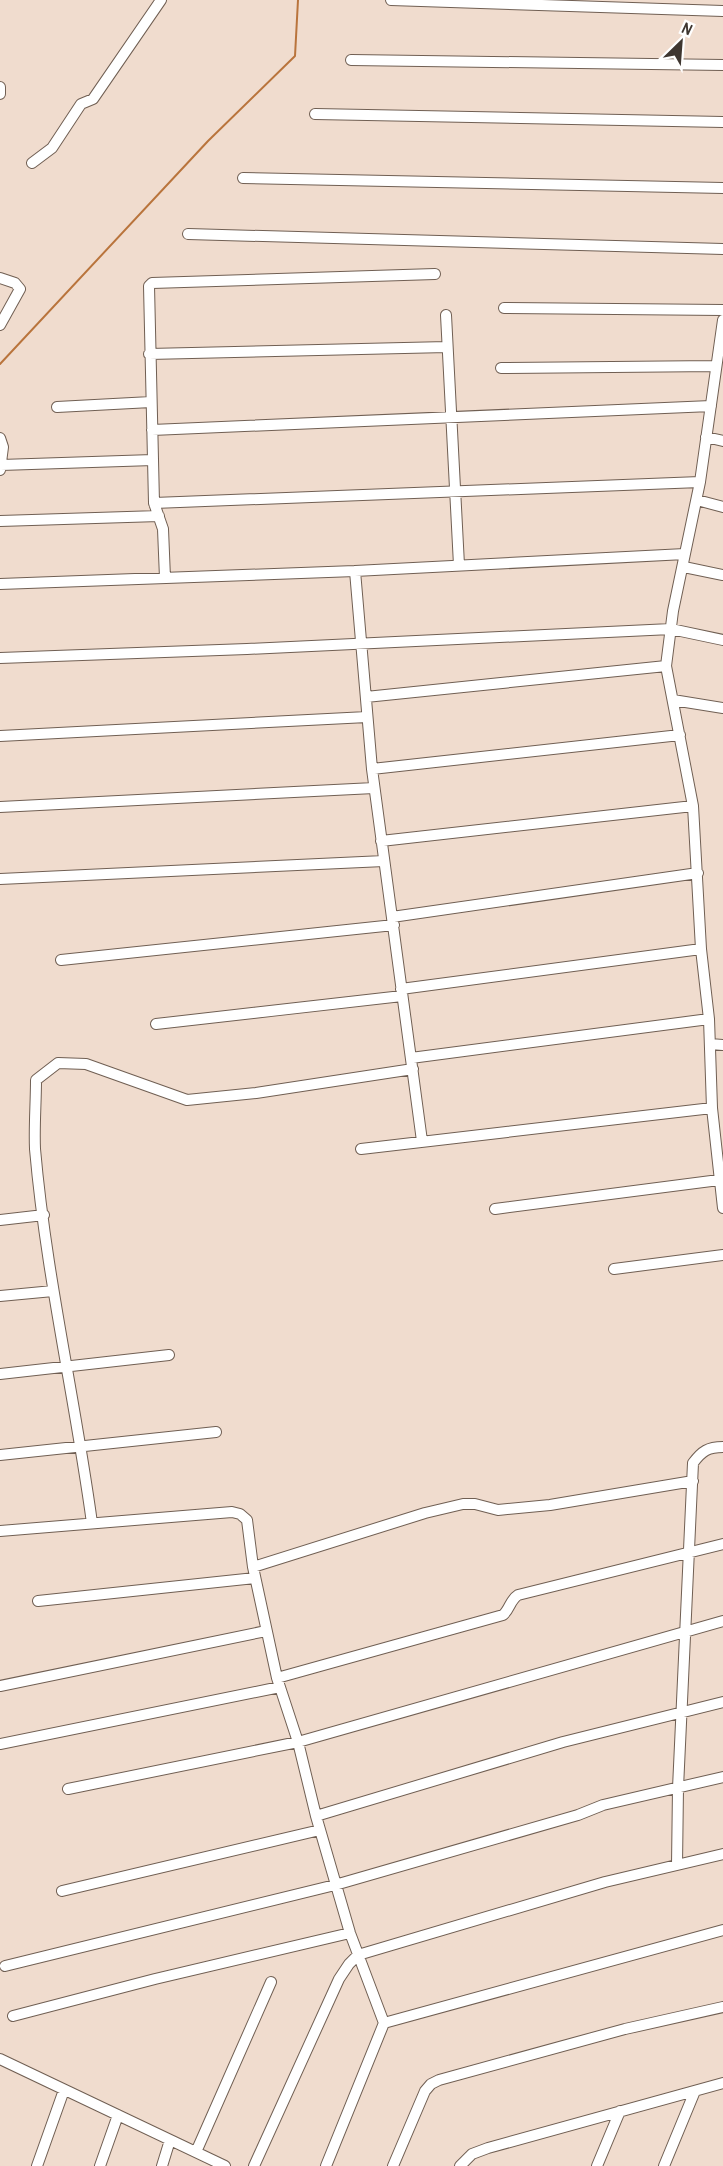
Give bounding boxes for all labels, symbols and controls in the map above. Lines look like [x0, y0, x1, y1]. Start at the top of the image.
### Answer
north arrow [651, 12, 711, 72]
text: N [678, 16, 696, 40]

